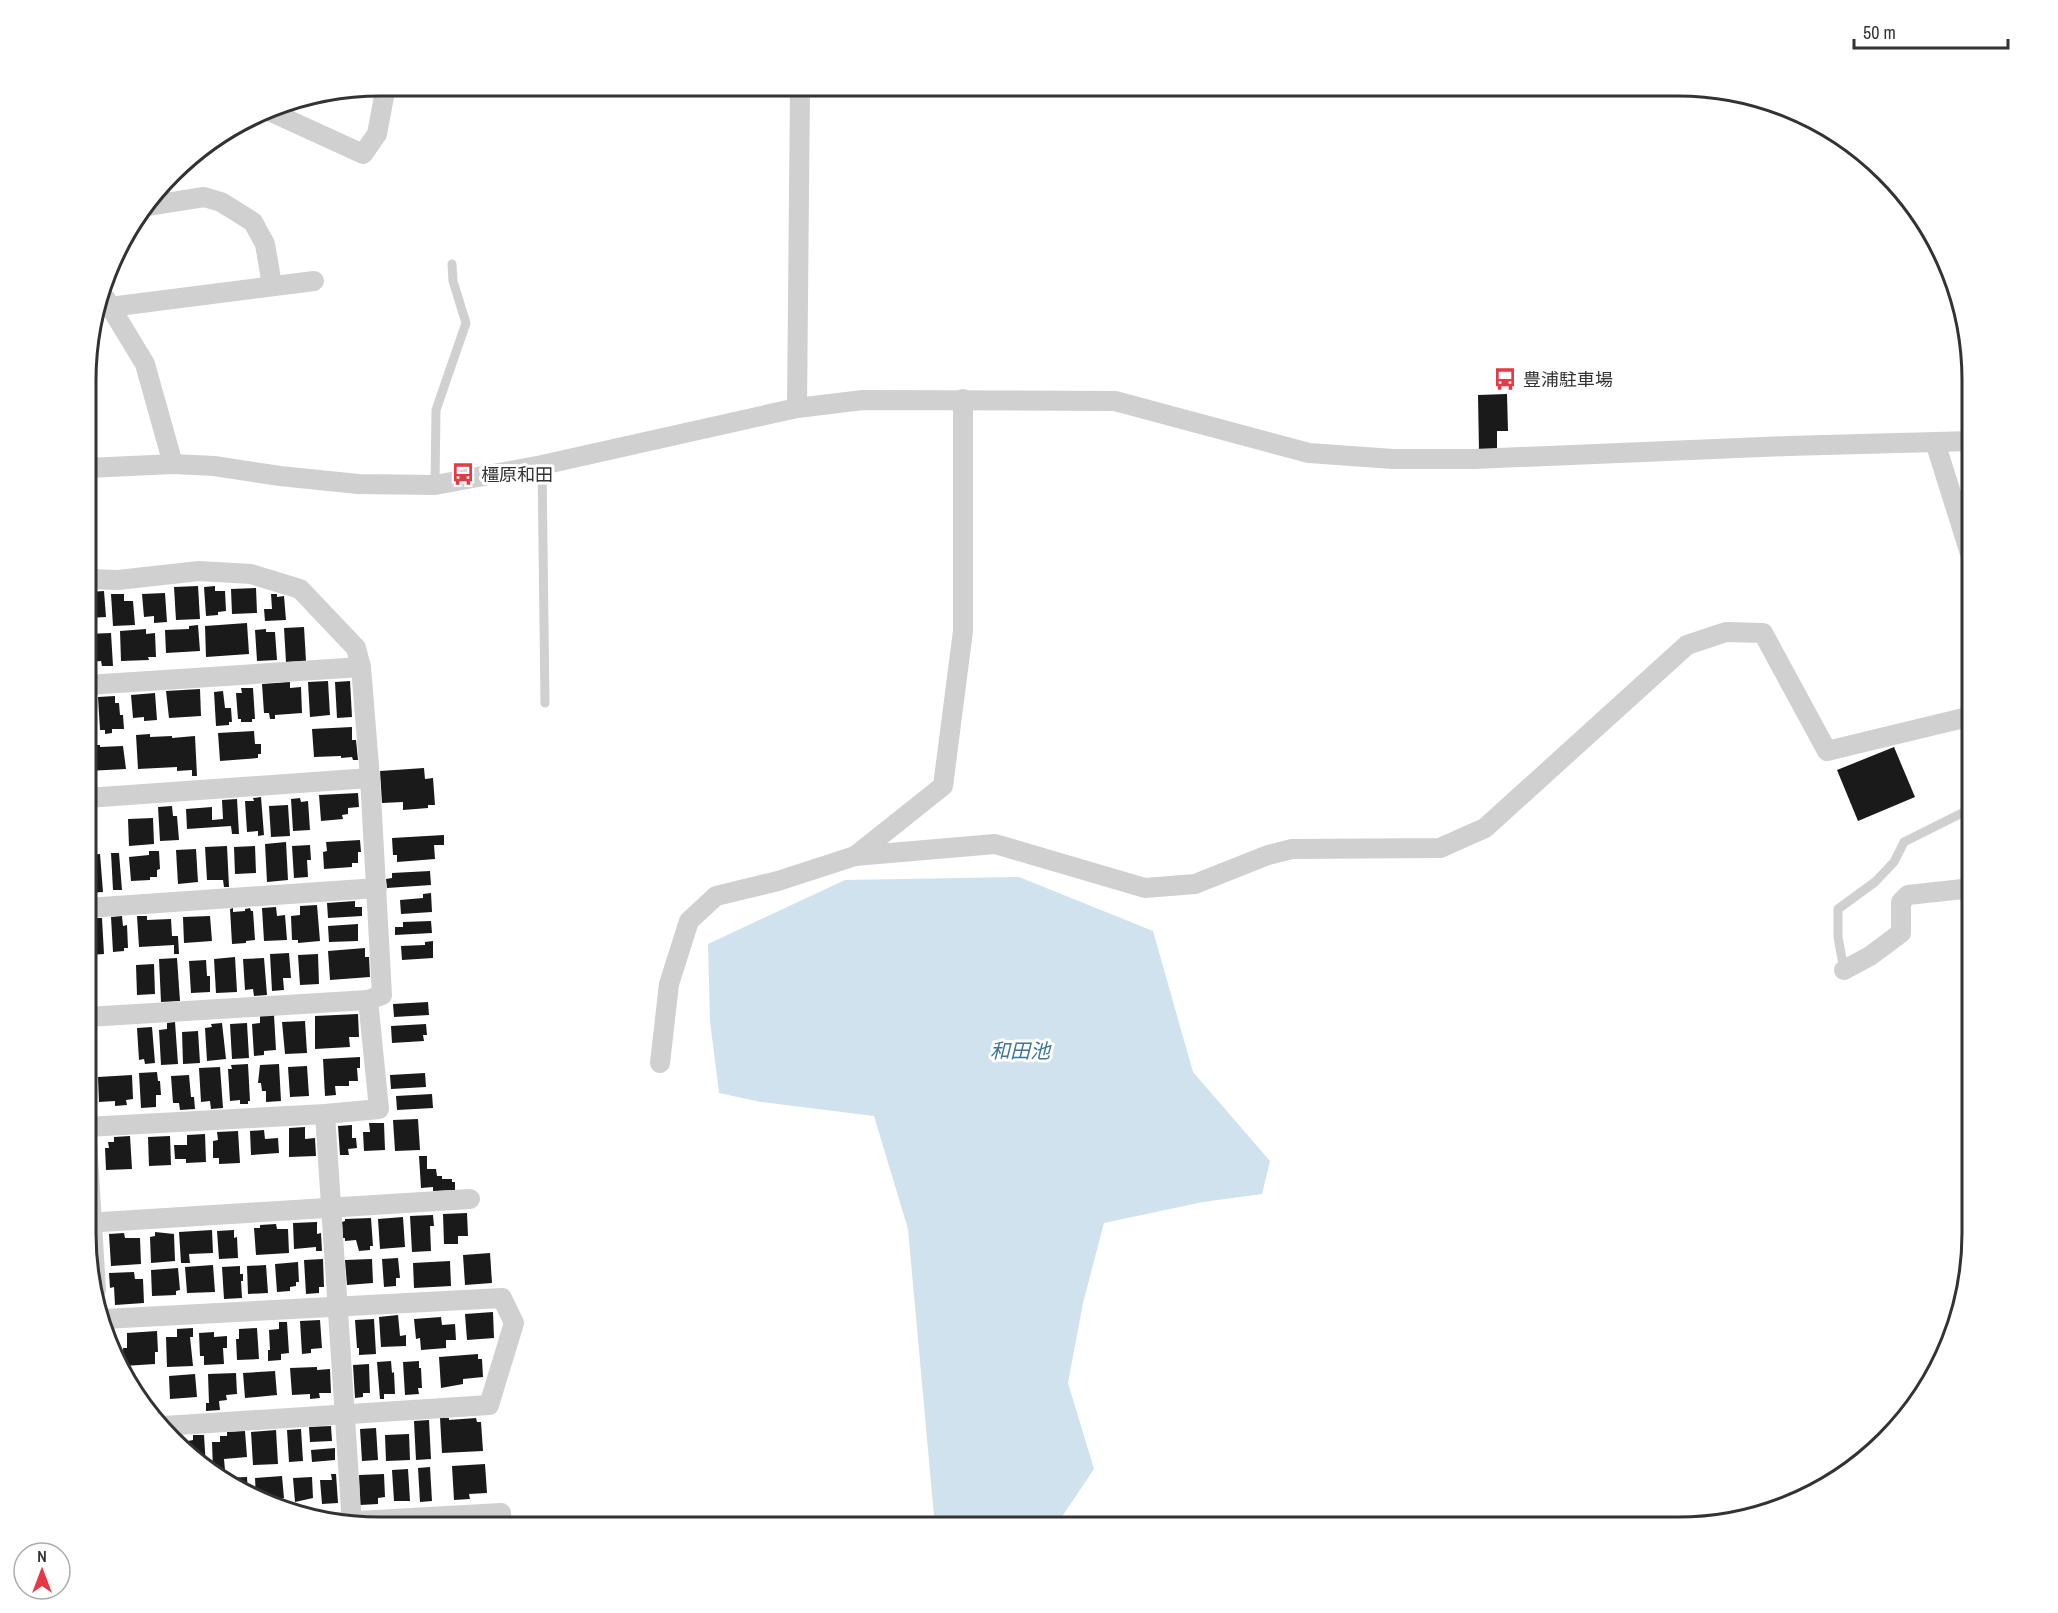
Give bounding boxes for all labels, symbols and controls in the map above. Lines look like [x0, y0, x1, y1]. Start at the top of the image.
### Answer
scale bar [1854, 12, 2008, 50]
text: 50 m [1863, 20, 1896, 45]
bus stop icon: 豊浦駐車場 [1492, 366, 1518, 392]
place label: 豊浦駐車場 [1523, 367, 1613, 392]
bus stop icon: 橿原和田 [450, 461, 476, 487]
place label: 橿原和田 [481, 462, 553, 487]
water label: 和田池 [990, 1037, 1052, 1064]
north arrow [12, 1541, 72, 1601]
text: N [37, 1545, 47, 1567]

